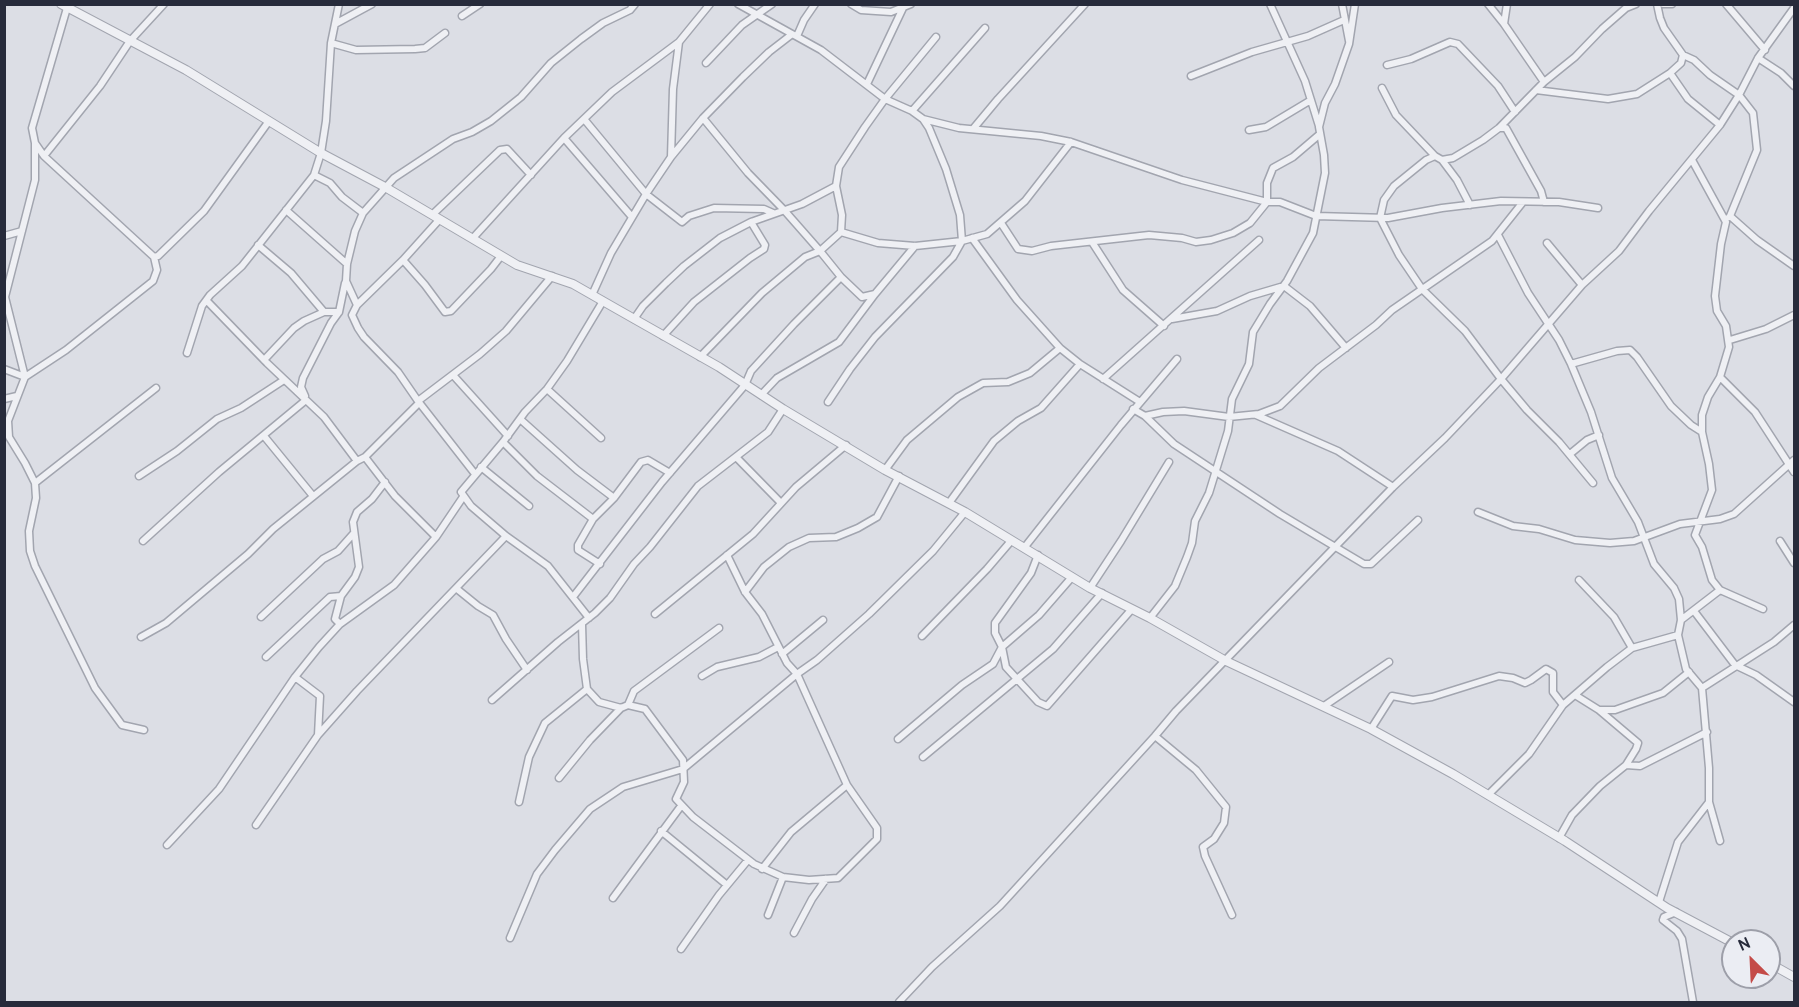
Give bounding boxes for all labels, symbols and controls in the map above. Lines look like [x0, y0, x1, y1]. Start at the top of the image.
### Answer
north arrow [1721, 929, 1781, 989]
text: N [1735, 933, 1753, 955]

